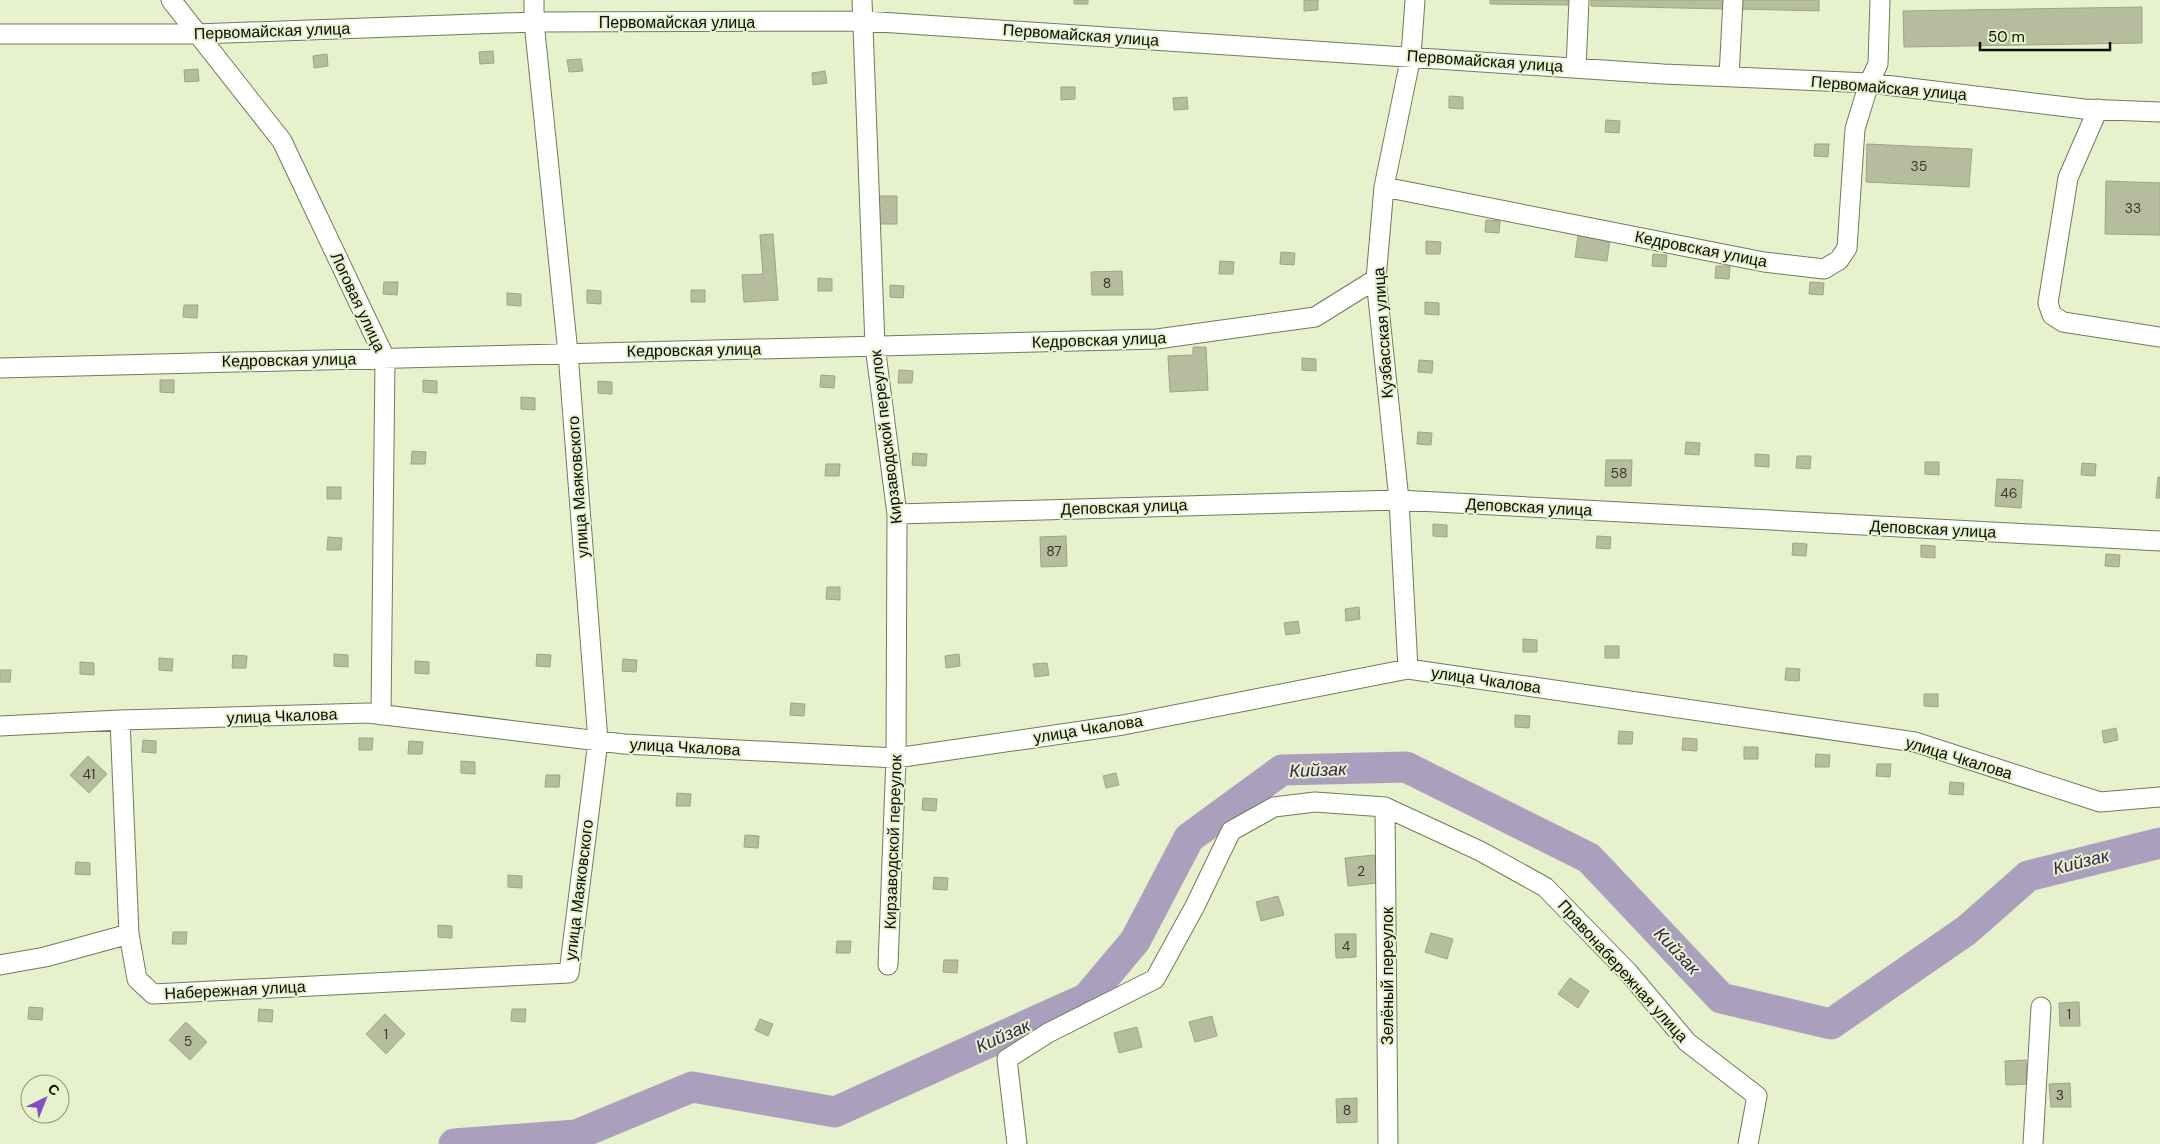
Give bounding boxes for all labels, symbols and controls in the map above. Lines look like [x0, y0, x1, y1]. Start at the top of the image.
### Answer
street label: Первомайская улица [599, 12, 755, 33]
street label: Первомайская улица [193, 18, 351, 44]
street label: Первомайская улица [1002, 19, 1160, 51]
scale bar [1980, 20, 2110, 52]
text: 50 m [1988, 27, 2025, 47]
street label: Первомайская улица [1406, 45, 1564, 77]
street label: Первомайская улица [1810, 71, 1968, 105]
house number: 35 [1911, 157, 1927, 175]
house number: 33 [2125, 199, 2141, 217]
street label: Кедровская улица [1633, 226, 1769, 272]
street label: Логовая улица [326, 249, 390, 355]
street label: Кузбасская улица [1368, 267, 1398, 399]
house number: 8 [1103, 274, 1111, 292]
street label: Кедровская улица [1031, 327, 1167, 353]
street label: Кедровская улица [627, 338, 762, 362]
street label: Кедровская улица [222, 348, 357, 372]
street label: Кирзаводской переулок [865, 348, 907, 525]
street label: улица Маяковского [563, 415, 593, 559]
house number: 58 [1610, 464, 1628, 482]
house number: 46 [2000, 484, 2018, 502]
street label: Деповская улица [1465, 493, 1593, 521]
street label: Деповская улица [1060, 494, 1188, 520]
street label: Деповская улица [1869, 515, 1997, 543]
house number: 87 [1046, 542, 1062, 560]
street label: улица Чкалова [1430, 662, 1542, 698]
street label: улица Чкалова [226, 704, 338, 728]
street label: улица Чкалова [1032, 710, 1144, 748]
street label: улица Чкалова [1903, 732, 2015, 784]
street label: улица Чкалова [629, 734, 741, 760]
street label: Кирзаводской переулок [879, 753, 907, 930]
water label: Кийзак [1289, 757, 1349, 783]
house number: 41 [83, 765, 95, 783]
street label: улица Маяковского [560, 818, 598, 962]
water label: Кийзак [2050, 843, 2113, 881]
house number: 2 [1357, 862, 1365, 880]
street label: Правонабережная улица [1553, 895, 1693, 1047]
street label: Зелёный переулок [1377, 906, 1398, 1045]
water label: Кийзак [1649, 922, 1706, 981]
house number: 4 [1342, 937, 1351, 955]
street label: Набережная улица [164, 976, 306, 1004]
house number: 1 [2067, 1005, 2071, 1023]
water label: Кийзак [972, 1013, 1035, 1059]
house number: 1 [384, 1025, 388, 1043]
house number: 5 [184, 1032, 192, 1050]
north arrow [20, 1074, 70, 1124]
text: С [44, 1079, 64, 1100]
house number: 3 [2056, 1086, 2064, 1104]
house number: 8 [1343, 1101, 1351, 1119]

